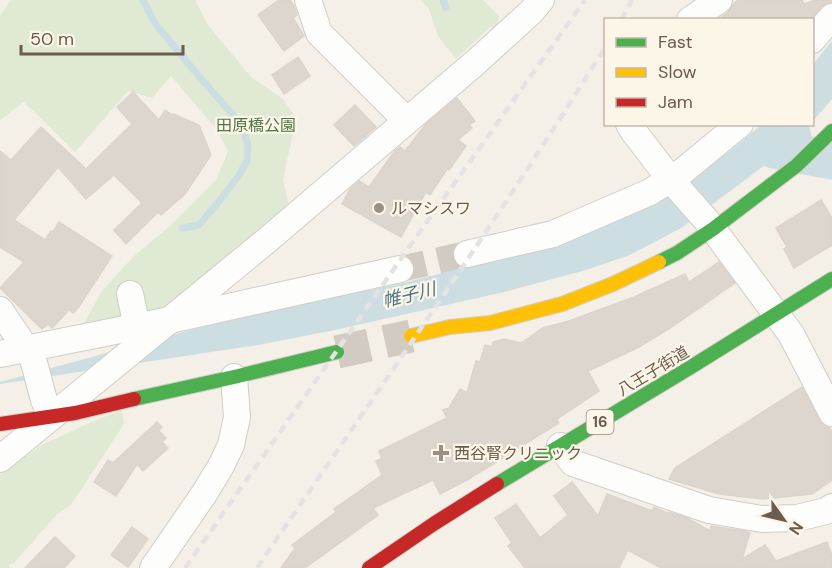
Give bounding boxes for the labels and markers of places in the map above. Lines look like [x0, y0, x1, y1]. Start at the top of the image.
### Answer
place label: ルマシスワ [391, 198, 471, 219]
marker: ルマシスワ [372, 201, 386, 215]
place label: 西谷腎クリニック [454, 443, 582, 464]
marker: 西谷腎クリニック [432, 444, 450, 462]

